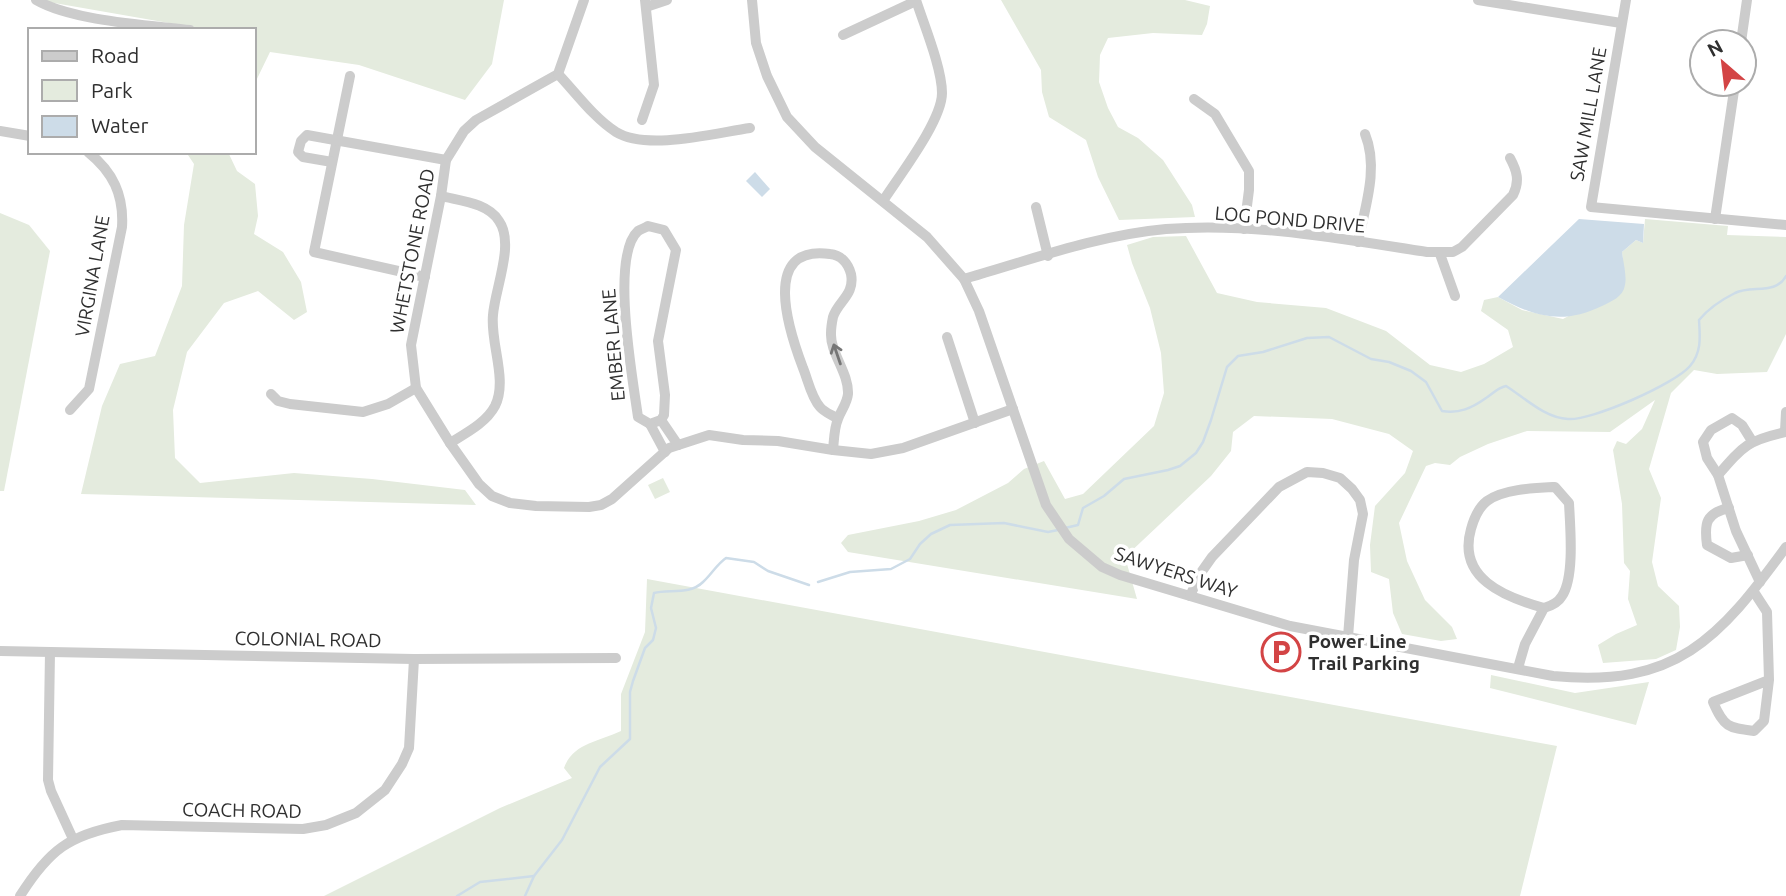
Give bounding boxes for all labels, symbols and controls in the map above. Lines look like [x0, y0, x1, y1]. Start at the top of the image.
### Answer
legend [28, 28, 256, 154]
north arrow [1688, 28, 1758, 98]
text: N [1704, 35, 1726, 61]
text: Road [91, 43, 139, 67]
street label: SAW MILL LANE [1565, 45, 1611, 183]
text: Park [91, 78, 133, 102]
text: Water [91, 113, 149, 137]
street label: WHETSTONE ROAD [385, 167, 439, 335]
street label: LOG POND DRIVE [1214, 201, 1366, 237]
street label: VIRGINA LANE [70, 213, 114, 339]
street label: EMBER LANE [597, 288, 629, 402]
one-way arrow [830, 344, 842, 366]
street label: SAWYERS WAY [1112, 542, 1240, 602]
street label: COLONIAL ROAD [234, 627, 382, 651]
place label: Power Line Trail Parking [1308, 630, 1420, 674]
parking icon: Power Line Trail Parking [1260, 631, 1302, 673]
street label: COACH ROAD [182, 798, 302, 822]

